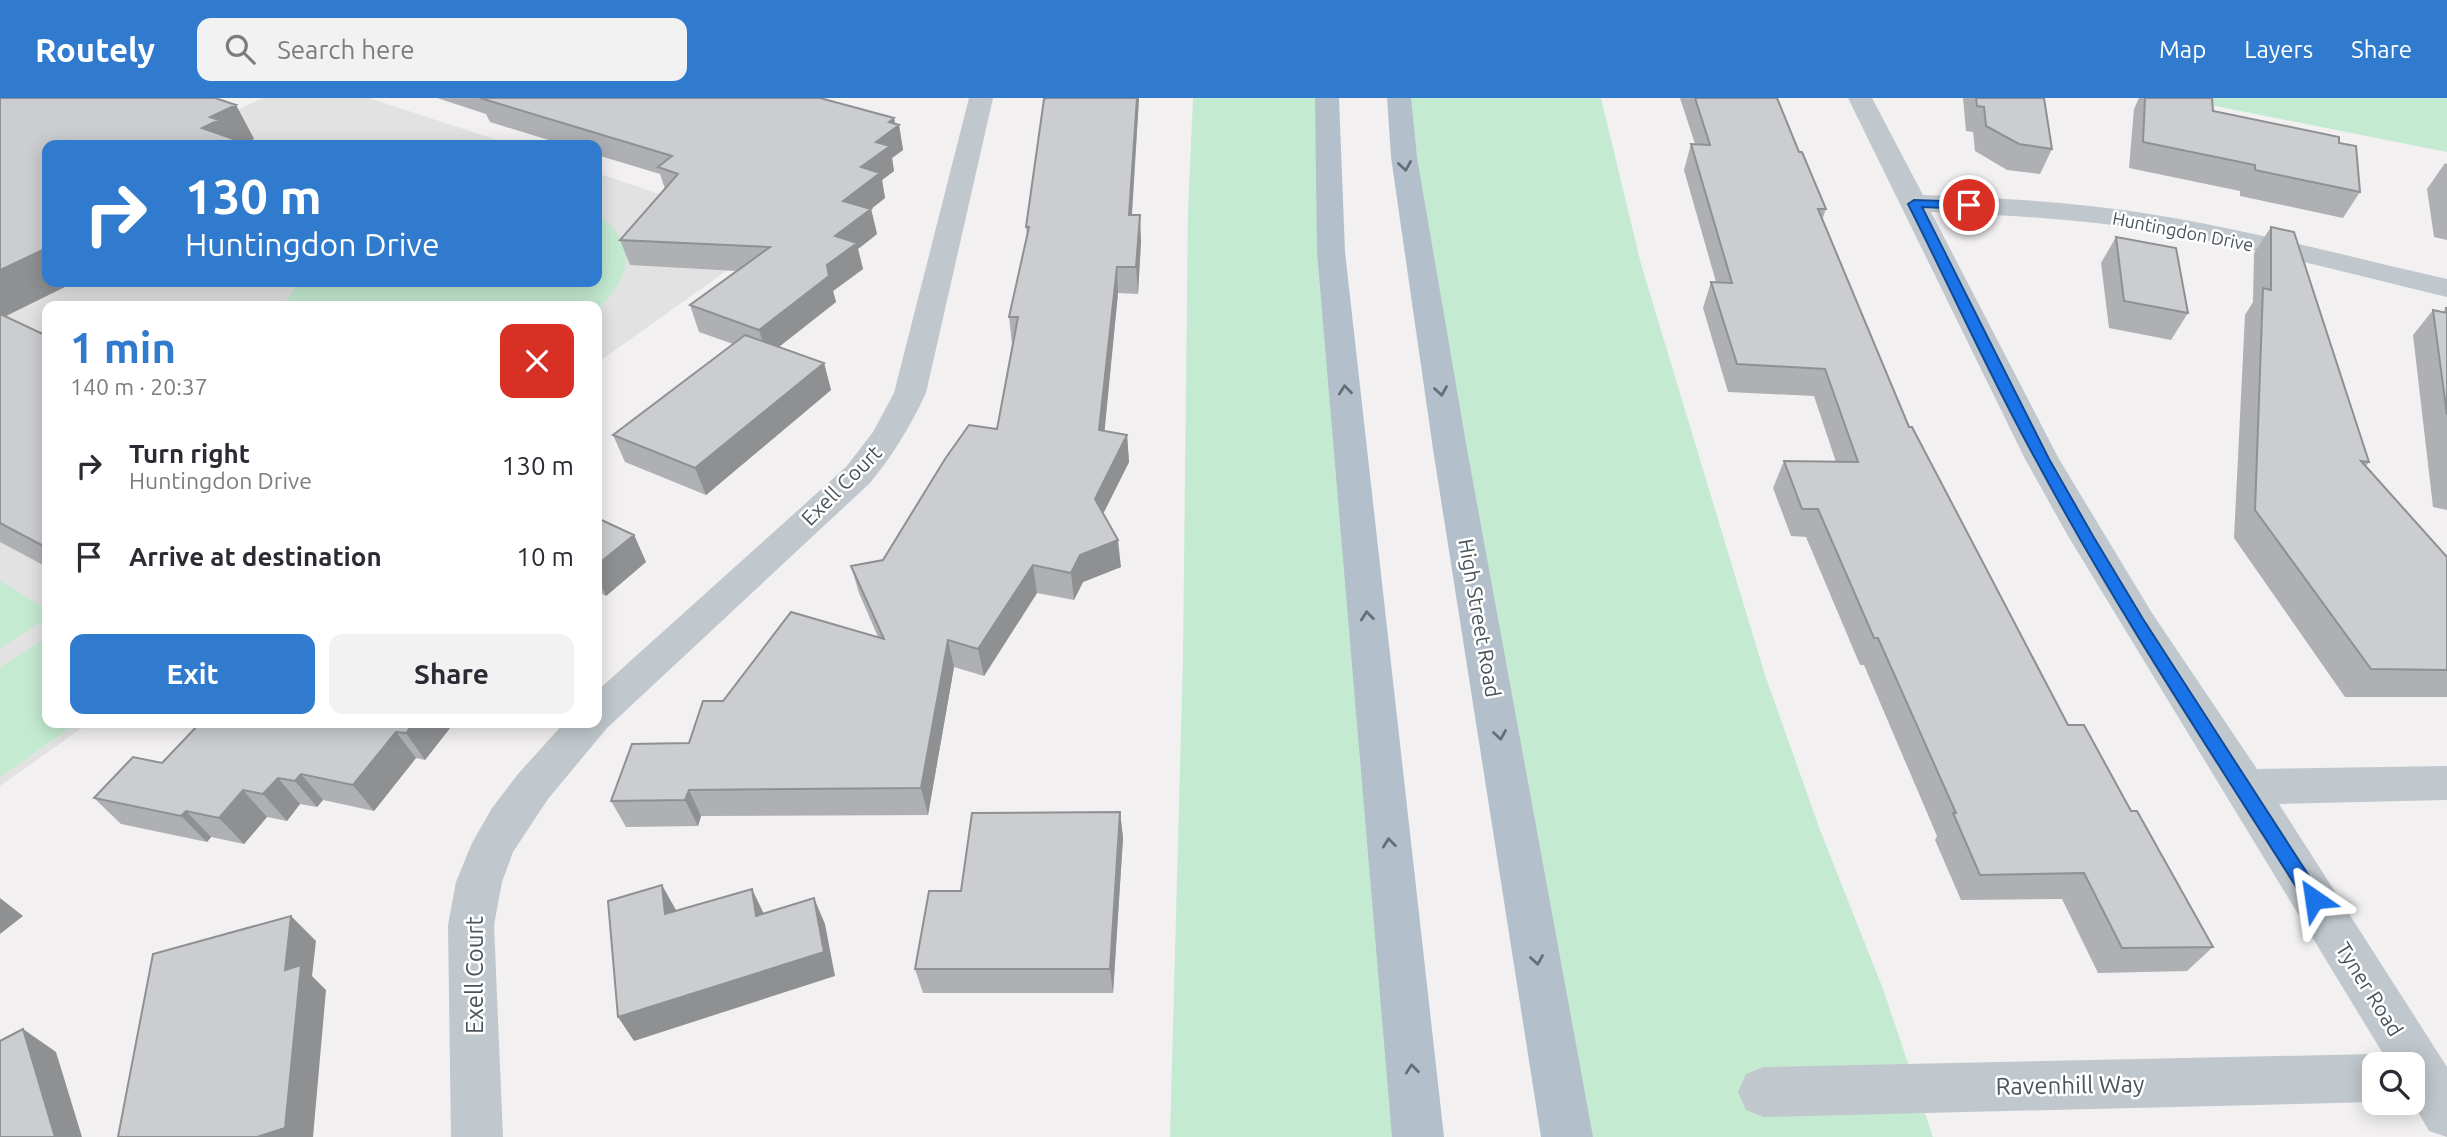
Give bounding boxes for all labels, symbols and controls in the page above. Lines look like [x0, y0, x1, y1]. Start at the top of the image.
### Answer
search box [197, 18, 687, 81]
icon: search [221, 30, 259, 68]
text: Routely [35, 31, 155, 68]
text: Search here [277, 35, 415, 64]
text: Map [2159, 36, 2206, 63]
text: Layers [2244, 36, 2313, 63]
text: Share [2351, 36, 2412, 63]
one-way arrow [1397, 160, 1412, 172]
icon: right [70, 168, 161, 259]
text: 130 m [185, 168, 322, 223]
pin [1939, 175, 1999, 235]
icon: arrive [1950, 186, 1988, 224]
street label: Huntingdon Drive [2111, 208, 2255, 254]
text: Huntingdon Drive [185, 226, 440, 262]
text: 1 min [70, 324, 176, 371]
button: close [500, 324, 574, 398]
text: 140 m · 20:37 [70, 374, 208, 399]
one-way arrow [1338, 384, 1353, 395]
one-way arrow [1433, 385, 1448, 396]
text: Turn right [129, 439, 250, 468]
street label: Exell Court [796, 440, 886, 530]
icon: right [70, 447, 108, 485]
text: 130 m [502, 451, 574, 480]
text: Huntingdon Drive [129, 468, 312, 493]
street label: High Street Road [1454, 537, 1506, 699]
icon: arrive [70, 538, 108, 576]
text: Arrive at destination [129, 542, 382, 571]
text: 10 m [516, 542, 574, 571]
one-way arrow [1360, 610, 1375, 621]
button: Exit [70, 634, 315, 714]
button: Share [329, 634, 574, 714]
one-way arrow [1492, 730, 1507, 741]
one-way arrow [1382, 837, 1397, 848]
position arrow [2277, 862, 2351, 936]
street label: Exell Court [461, 916, 488, 1034]
street label: Tyner Road [2332, 938, 2408, 1040]
one-way arrow [1529, 954, 1544, 966]
map controls [2362, 1052, 2425, 1115]
button: search [2362, 1052, 2425, 1115]
one-way arrow [1404, 1063, 1419, 1075]
street label: Ravenhill Way [1995, 1070, 2145, 1100]

